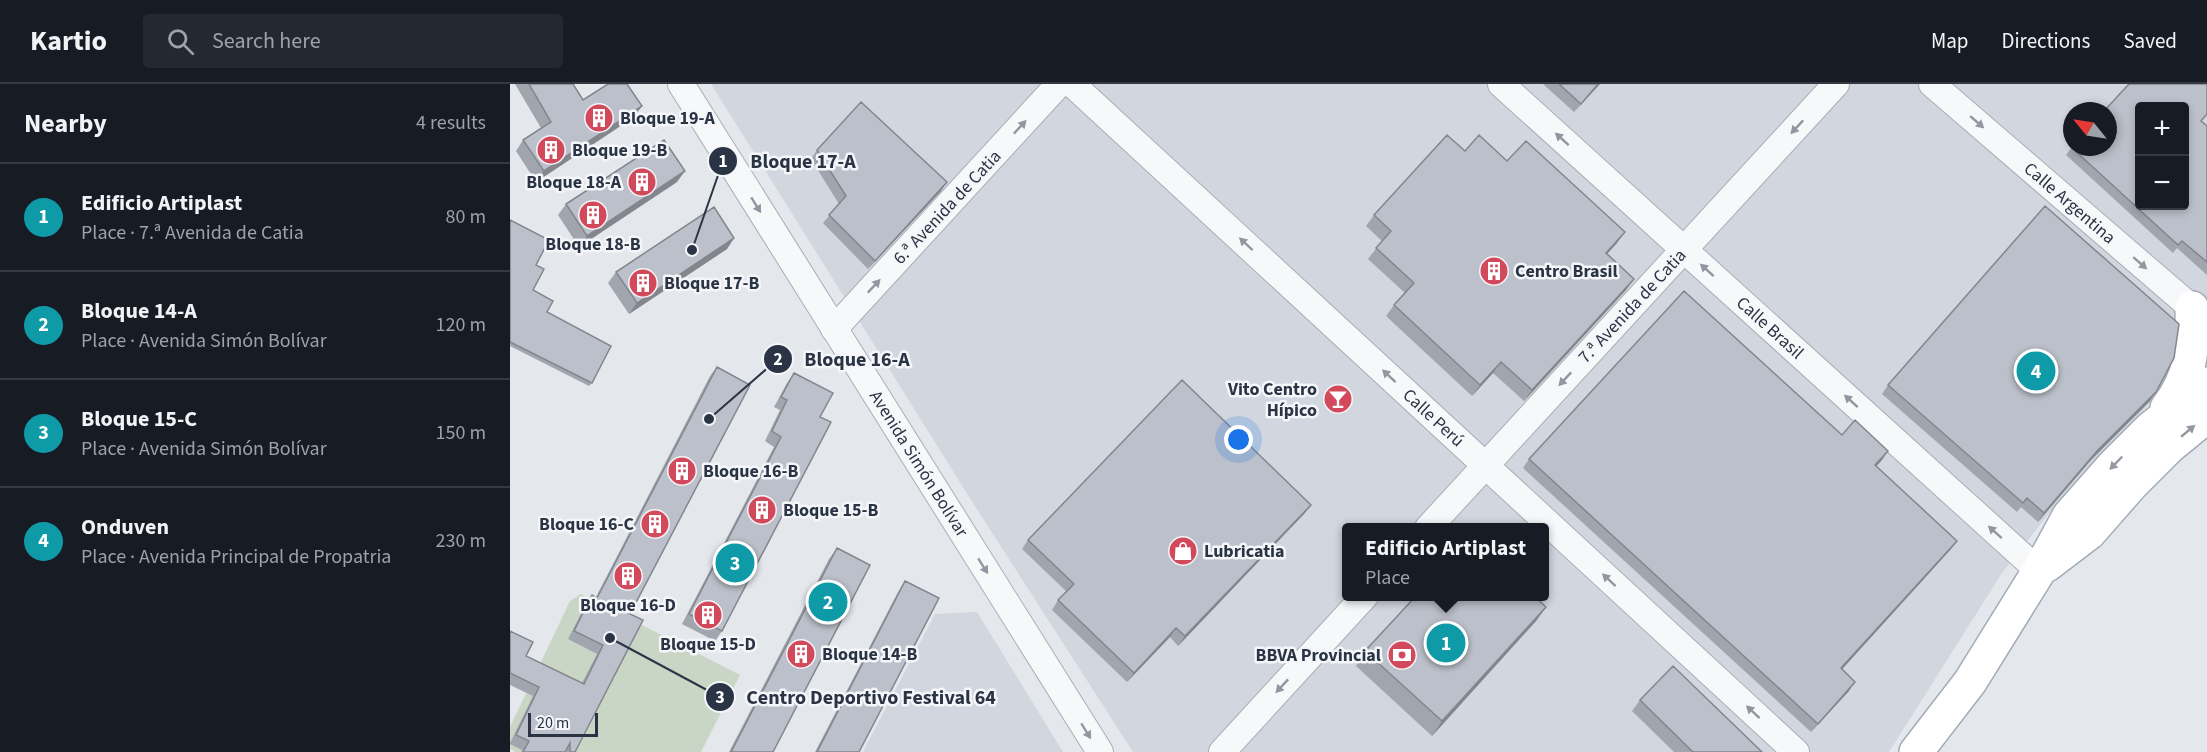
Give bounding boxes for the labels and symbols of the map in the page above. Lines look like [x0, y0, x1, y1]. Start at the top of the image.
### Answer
building icon: Bloque 19-A [583, 102, 615, 134]
north arrow [2063, 102, 2117, 156]
place label: Bloque 19-A [620, 106, 715, 131]
one-way arrow [1969, 115, 1984, 128]
one-way arrow [1791, 119, 1804, 134]
one-way arrow [1013, 120, 1026, 135]
one-way arrow [1555, 133, 1570, 146]
building icon: Bloque 19-B [535, 134, 567, 166]
place label: Bloque 19-B [572, 138, 667, 163]
callout: Bloque 17-A [708, 142, 867, 180]
street label: 6.ª Avenida de Catia [888, 145, 1007, 270]
text: Bloque 17-A [750, 148, 856, 176]
text: 1 [718, 149, 728, 174]
street label: Calle Argentina [2018, 156, 2121, 250]
building icon: Bloque 18-A [626, 166, 658, 198]
place label: Bloque 18-A [526, 170, 622, 195]
one-way arrow [750, 197, 761, 213]
building icon: Bloque 18-B [577, 199, 609, 231]
place label: Bloque 18-B [545, 232, 641, 257]
one-way arrow [1239, 237, 1254, 251]
street label: 7.ª Avenida de Catia [1573, 244, 1692, 369]
building icon: Centro Brasil [1478, 255, 1510, 287]
one-way arrow [2132, 256, 2147, 269]
place label: Centro Brasil [1515, 259, 1618, 284]
one-way arrow [1699, 263, 1714, 277]
building icon: Bloque 17-B [627, 267, 659, 299]
place label: Bloque 17-B [664, 271, 759, 296]
one-way arrow [866, 279, 880, 293]
street label: Calle Brasil [1731, 291, 1809, 365]
callout: Bloque 16-A [763, 340, 922, 378]
text: Bloque 16-A [804, 346, 910, 374]
text: 2 [773, 347, 783, 372]
pin: 4 [2016, 348, 2056, 394]
one-way arrow [1383, 370, 1397, 384]
one-way arrow [1558, 371, 1572, 386]
place label: Vito Centro Hípico [1227, 377, 1317, 423]
bar icon: Vito Centro Hípico [1322, 383, 1354, 415]
street label: Calle Perú [1397, 383, 1470, 453]
street label: Avenida Simón Bolívar [863, 386, 974, 543]
one-way arrow [1844, 395, 1859, 408]
your location [1224, 425, 1253, 454]
one-way arrow [2180, 425, 2195, 438]
building icon: Bloque 16-B [666, 455, 698, 487]
one-way arrow [2109, 456, 2123, 470]
place label: Bloque 16-B [703, 459, 798, 484]
building icon: Bloque 15-B [746, 494, 778, 526]
place label: Bloque 15-B [783, 498, 878, 523]
building icon: Bloque 16-C [639, 508, 671, 540]
place label: Bloque 16-C [539, 512, 635, 537]
one-way arrow [1988, 525, 2003, 539]
shop icon: Lubricatia [1167, 535, 1199, 567]
place label: Lubricatia [1204, 539, 1285, 564]
pin: 3 [716, 540, 754, 586]
one-way arrow [977, 557, 988, 574]
building icon: Bloque 16-D [612, 560, 644, 592]
one-way arrow [1602, 573, 1617, 587]
pin: 2 [808, 580, 848, 624]
place label: Bloque 16-D [580, 593, 676, 618]
building icon: Bloque 15-D [692, 599, 724, 631]
pin: 1 [1426, 620, 1466, 666]
place label: Bloque 15-D [660, 632, 756, 657]
building icon: Bloque 14-B [785, 638, 817, 670]
bank icon: BBVA Provincial [1386, 639, 1418, 671]
place label: Bloque 14-B [822, 642, 917, 667]
place label: BBVA Provincial [1256, 643, 1381, 668]
callout: Centro Deportivo Festival 64 [705, 678, 1008, 716]
one-way arrow [1276, 678, 1289, 693]
text: Centro Deportivo Festival 64 [746, 684, 996, 712]
text: 3 [715, 685, 725, 710]
one-way arrow [1746, 706, 1761, 719]
scale bar [528, 710, 598, 738]
one-way arrow [1081, 723, 1092, 739]

